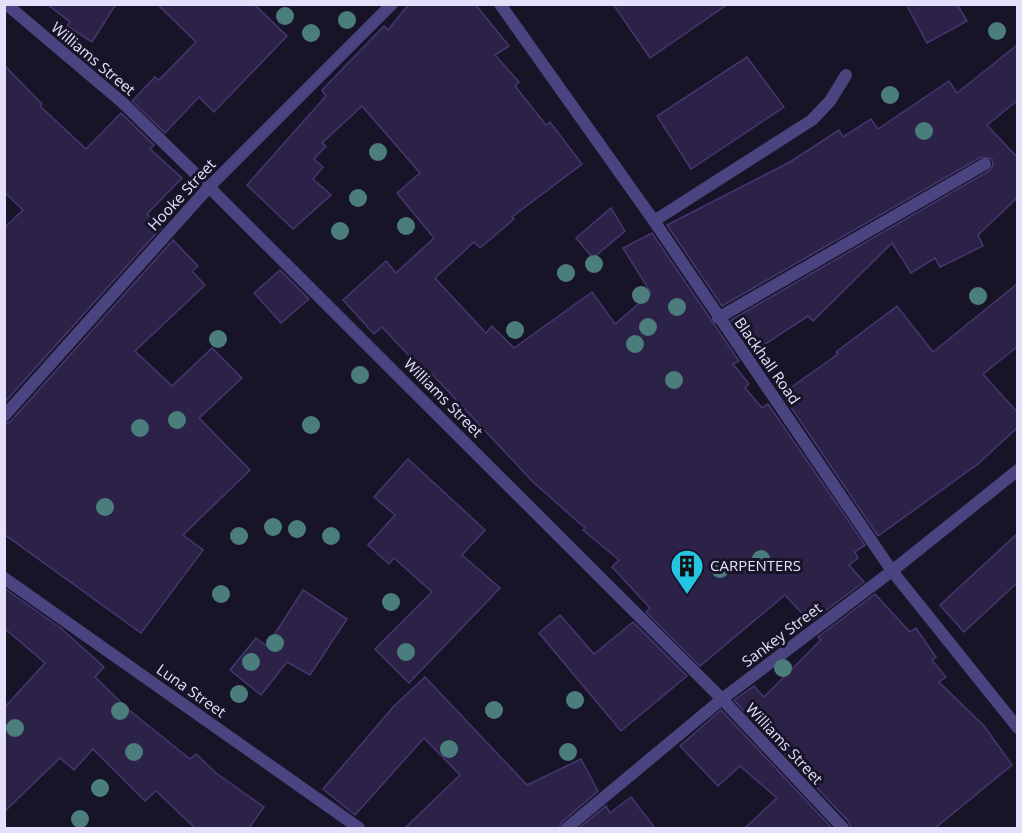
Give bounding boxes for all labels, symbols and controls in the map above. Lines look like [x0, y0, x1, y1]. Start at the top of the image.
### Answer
street label: Williams Street [47, 17, 140, 99]
street label: Hooke Street [143, 154, 220, 234]
street label: Blackhall Road [730, 313, 805, 408]
street label: Williams Street [400, 353, 488, 441]
building icon: CARPENTERS [669, 548, 705, 595]
place label: CARPENTERS [710, 555, 801, 575]
street label: Sankey Street [737, 598, 826, 671]
street label: Luna Street [153, 659, 230, 721]
street label: Williams Street [742, 698, 828, 788]

